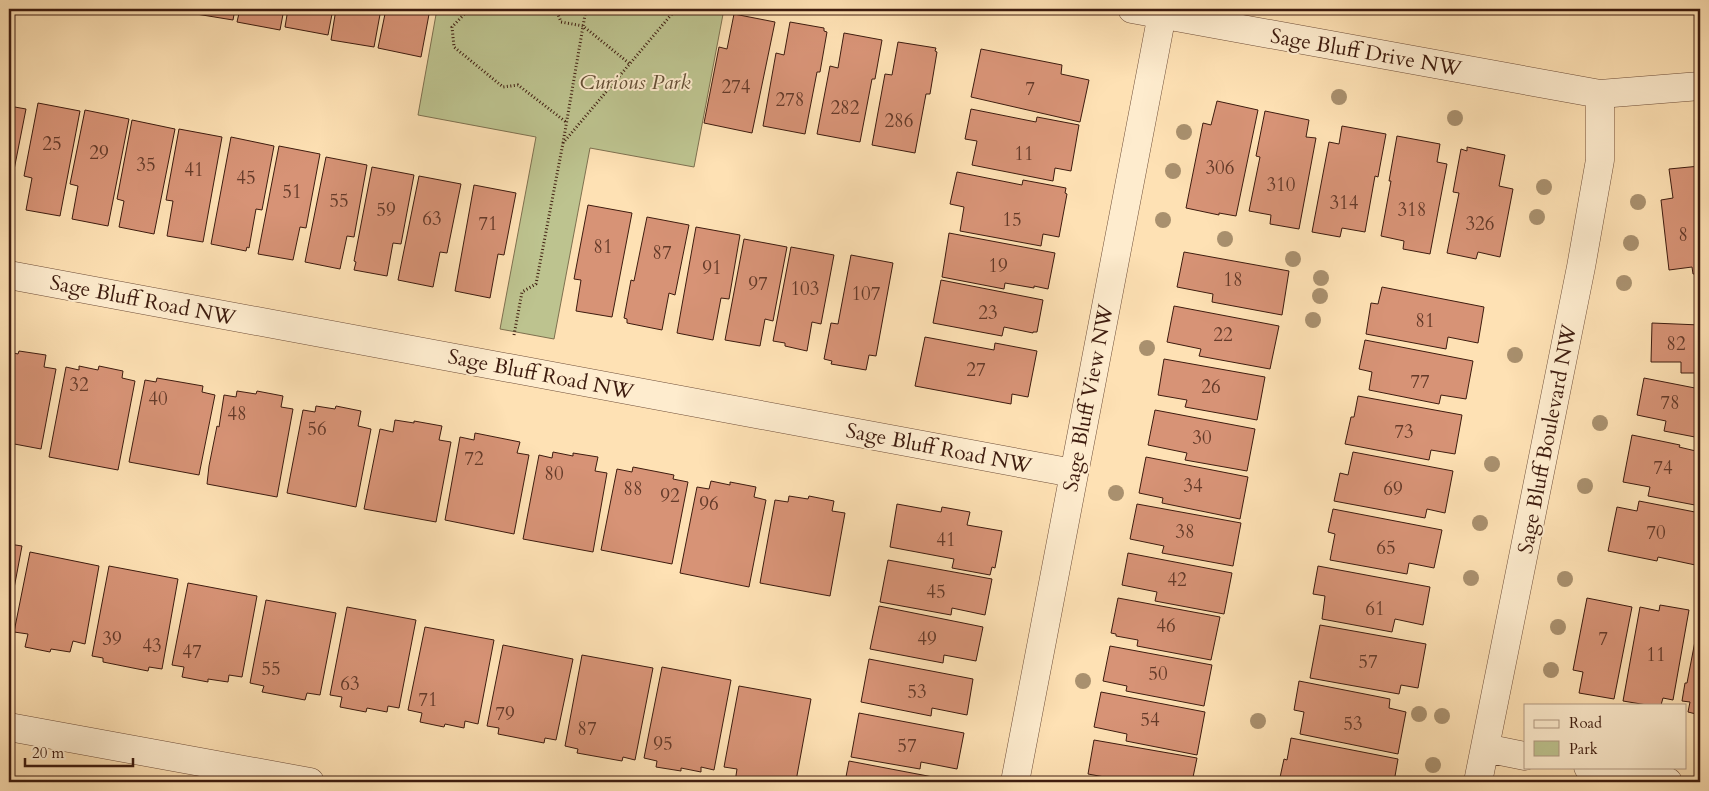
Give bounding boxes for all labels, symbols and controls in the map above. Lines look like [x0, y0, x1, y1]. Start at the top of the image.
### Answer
street label: Sage Bluff Drive NW [1268, 21, 1464, 84]
park label: Curious Park [579, 68, 691, 97]
house number: 274 [721, 74, 751, 100]
house number: 7 [1025, 76, 1035, 102]
house number: 278 [775, 87, 805, 113]
house number: 282 [830, 95, 860, 121]
house number: 286 [884, 108, 914, 134]
house number: 25 [42, 131, 62, 157]
house number: 29 [89, 140, 109, 166]
house number: 11 [1014, 141, 1034, 167]
house number: 35 [136, 152, 156, 178]
house number: 306 [1205, 155, 1235, 181]
house number: 41 [184, 157, 204, 183]
house number: 45 [236, 165, 256, 191]
house number: 310 [1266, 172, 1296, 198]
house number: 51 [282, 179, 302, 205]
house number: 55 [329, 188, 349, 214]
house number: 314 [1329, 190, 1359, 216]
house number: 59 [376, 197, 396, 223]
house number: 318 [1397, 197, 1427, 223]
house number: 63 [422, 206, 442, 232]
house number: 15 [1002, 207, 1022, 233]
house number: 71 [478, 211, 498, 237]
house number: 326 [1465, 211, 1495, 237]
house number: 8 [1678, 222, 1688, 248]
house number: 81 [593, 234, 613, 260]
house number: 87 [652, 240, 672, 266]
house number: 19 [988, 253, 1008, 279]
house number: 91 [702, 255, 722, 281]
house number: 18 [1223, 267, 1243, 293]
street label: Sage Bluff Road NW [47, 268, 239, 333]
house number: 97 [748, 271, 768, 297]
house number: 103 [790, 276, 820, 302]
house number: 107 [851, 281, 881, 307]
house number: 23 [978, 300, 998, 326]
street label: Sage Bluff View NW [1056, 301, 1121, 494]
house number: 81 [1415, 308, 1435, 334]
street label: Sage Bluff Boulevard NW [1511, 321, 1584, 556]
house number: 22 [1213, 322, 1233, 348]
house number: 82 [1666, 331, 1686, 357]
street label: Sage Bluff Road NW [445, 342, 637, 407]
house number: 27 [966, 357, 986, 383]
house number: 77 [1410, 369, 1430, 395]
house number: 32 [69, 372, 89, 398]
house number: 26 [1201, 374, 1221, 400]
house number: 40 [148, 386, 168, 412]
house number: 78 [1660, 390, 1680, 416]
house number: 48 [227, 401, 247, 427]
house number: 56 [307, 416, 327, 442]
street label: Sage Bluff Road NW [843, 416, 1035, 481]
house number: 73 [1394, 419, 1414, 445]
house number: 30 [1192, 425, 1212, 451]
house number: 72 [464, 446, 484, 472]
house number: 74 [1653, 455, 1673, 481]
house number: 80 [544, 461, 564, 487]
house number: 34 [1183, 473, 1203, 499]
house number: 88 [623, 476, 643, 502]
house number: 69 [1383, 476, 1403, 502]
house number: 92 [660, 483, 680, 509]
house number: 96 [699, 491, 719, 517]
house number: 38 [1175, 519, 1195, 545]
house number: 70 [1646, 520, 1666, 546]
house number: 41 [936, 527, 956, 553]
house number: 65 [1376, 535, 1396, 561]
house number: 42 [1167, 567, 1187, 593]
house number: 45 [926, 579, 946, 605]
house number: 61 [1365, 596, 1385, 622]
house number: 46 [1156, 613, 1176, 639]
house number: 39 [102, 626, 122, 652]
house number: 49 [917, 626, 937, 652]
house number: 7 [1598, 626, 1608, 652]
house number: 43 [142, 633, 162, 659]
house number: 47 [182, 639, 202, 665]
house number: 11 [1646, 642, 1666, 668]
house number: 57 [1358, 649, 1378, 675]
house number: 55 [261, 656, 281, 682]
house number: 50 [1148, 661, 1168, 687]
house number: 63 [340, 671, 360, 697]
house number: 53 [907, 679, 927, 705]
house number: 71 [418, 687, 438, 713]
house number: 79 [495, 701, 515, 727]
legend [1524, 704, 1686, 768]
house number: 54 [1140, 707, 1160, 733]
house number: 53 [1343, 711, 1363, 737]
text: Road [1569, 713, 1602, 733]
house number: 87 [577, 716, 597, 742]
house number: 95 [653, 731, 673, 757]
house number: 57 [897, 733, 917, 759]
scale bar [25, 736, 132, 768]
text: Park [1569, 739, 1598, 759]
text: 20 m [32, 743, 64, 763]

